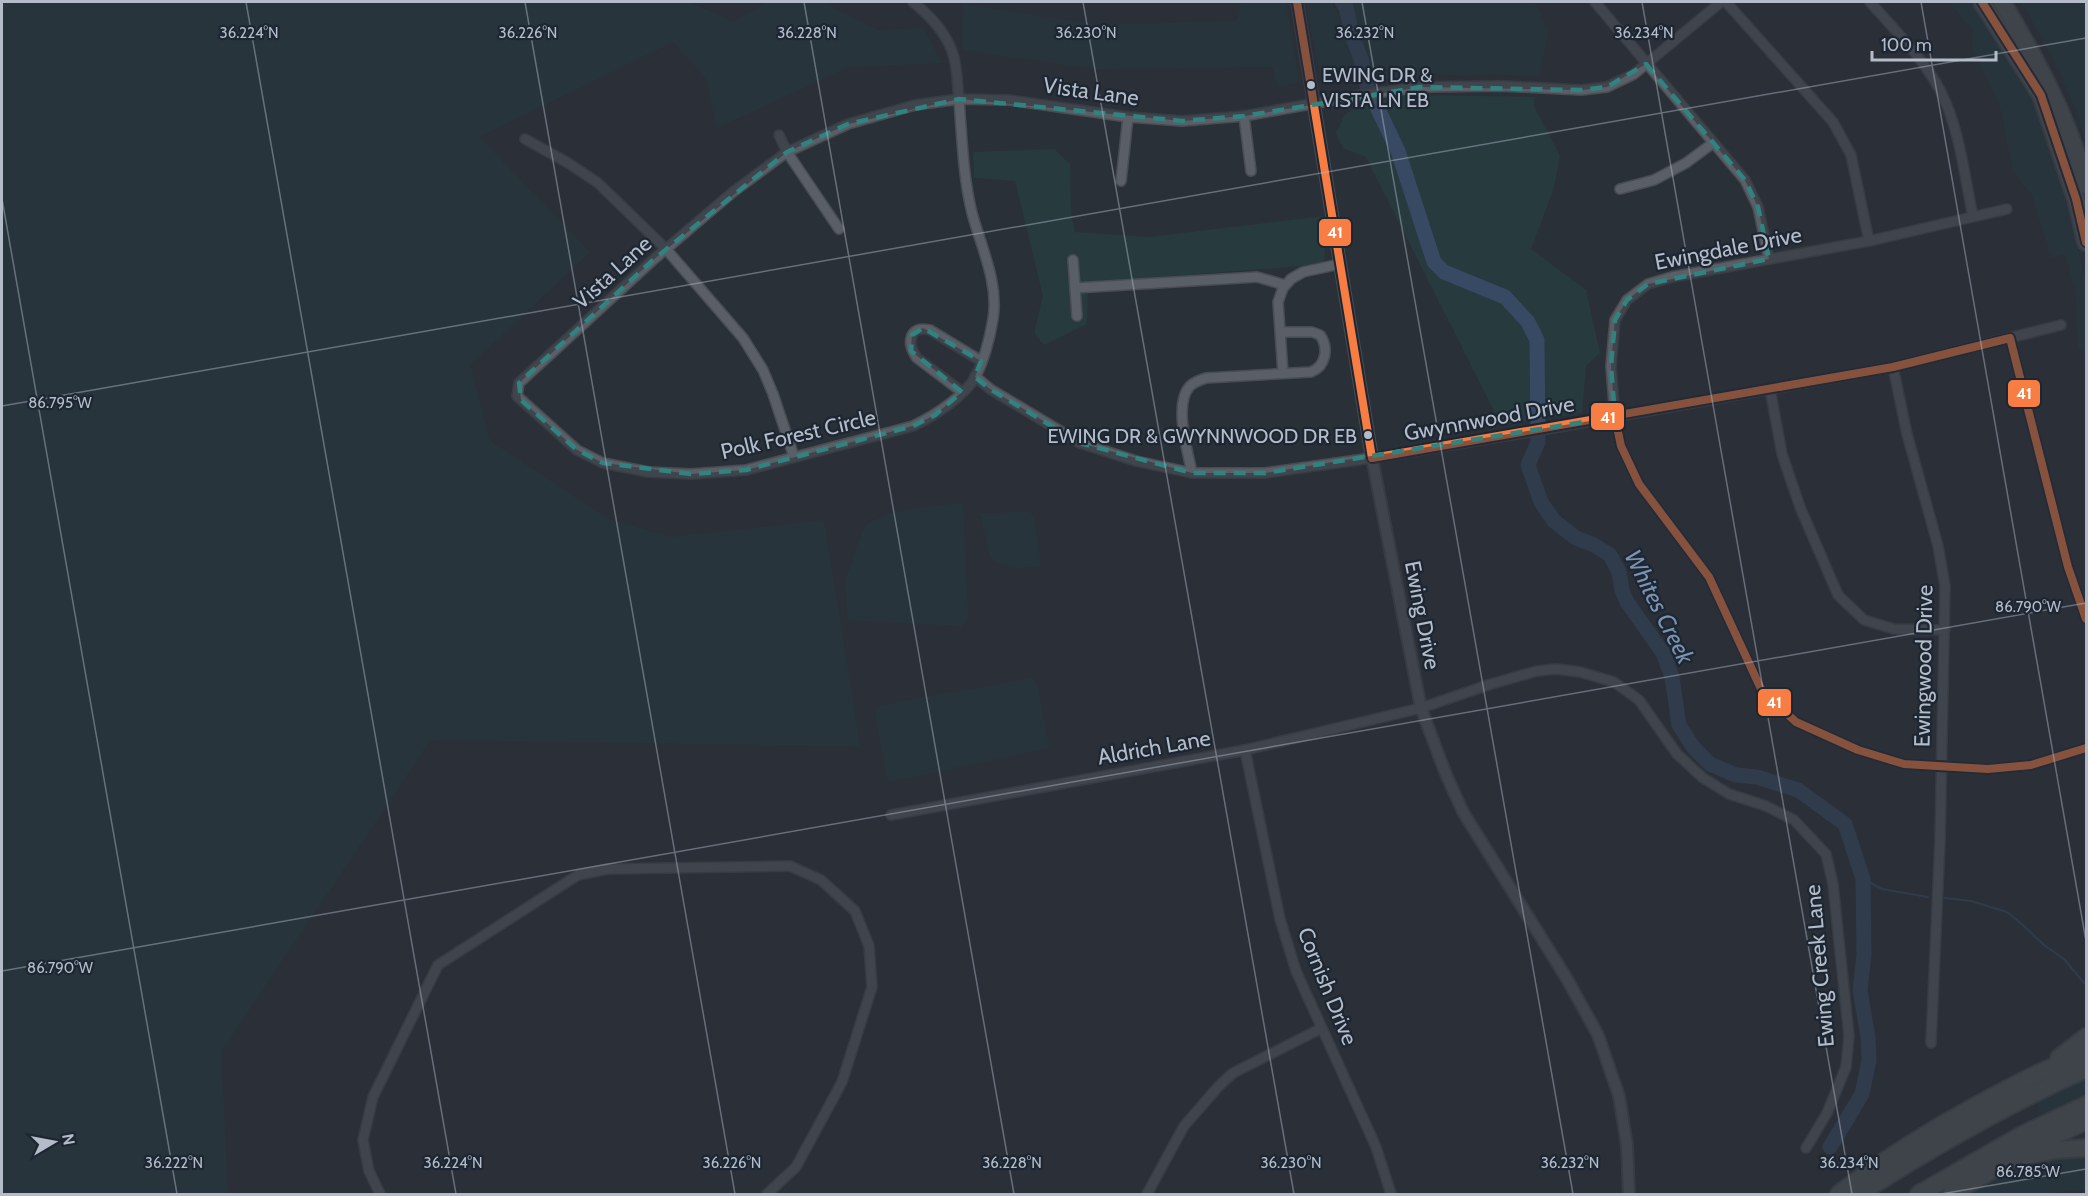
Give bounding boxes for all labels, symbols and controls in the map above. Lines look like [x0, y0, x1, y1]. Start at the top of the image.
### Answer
text: 36.224°N [220, 24, 278, 42]
text: 36.226°N [499, 24, 557, 42]
text: 36.228°N [777, 24, 837, 42]
text: 36.230°N [1055, 24, 1117, 42]
text: 36.232°N [1336, 24, 1394, 42]
text: 36.234°N [1614, 24, 1674, 42]
scale bar [1872, 24, 1996, 62]
text: 100 m [1881, 34, 1932, 56]
place label: EWING DR & VISTA LN EB [1322, 63, 1432, 112]
street label: Vista Lane [1041, 71, 1140, 112]
marker: EWING DR & VISTA LN EB [1305, 79, 1317, 91]
line badge: 41 [1318, 218, 1352, 247]
street label: Ewingdale Drive [1652, 221, 1804, 276]
text: 41 [1327, 223, 1343, 242]
street label: Vista Lane [568, 230, 657, 315]
line badge: 41 [2007, 379, 2041, 408]
text: 41 [2016, 384, 2032, 403]
street label: Gwynnwood Drive [1402, 390, 1576, 447]
text: 86.795°W [28, 394, 93, 412]
line badge: 41 [1590, 402, 1625, 431]
street label: Polk Forest Circle [718, 404, 878, 465]
text: 41 [1600, 408, 1616, 427]
place label: EWING DR & GWYNNWOOD DR EB [1047, 424, 1357, 448]
marker: EWING DR & GWYNNWOOD DR EB [1362, 429, 1374, 441]
water label: Whites Creek [1618, 545, 1701, 669]
street label: Ewing Drive [1399, 558, 1446, 672]
street label: Ewingwood Drive [1909, 585, 1938, 747]
text: 86.790°W [1995, 598, 2062, 616]
line badge: 41 [1757, 688, 1792, 717]
text: 41 [1766, 693, 1782, 712]
street label: Aldrich Lane [1095, 724, 1213, 771]
street label: Ewing Creek Lane [1799, 883, 1840, 1048]
street label: Cornish Drive [1292, 923, 1363, 1049]
text: 86.790°W [27, 959, 94, 977]
north arrow [24, 1112, 84, 1172]
text: N [58, 1132, 79, 1147]
text: 36.222°N [145, 1154, 203, 1172]
text: 36.224°N [424, 1154, 482, 1172]
text: 36.226°N [703, 1154, 761, 1172]
text: 36.228°N [982, 1154, 1042, 1172]
text: 36.230°N [1260, 1154, 1322, 1172]
text: 36.232°N [1541, 1154, 1599, 1172]
text: 36.234°N [1819, 1154, 1879, 1172]
text: 86.785°W [1996, 1163, 2061, 1181]

